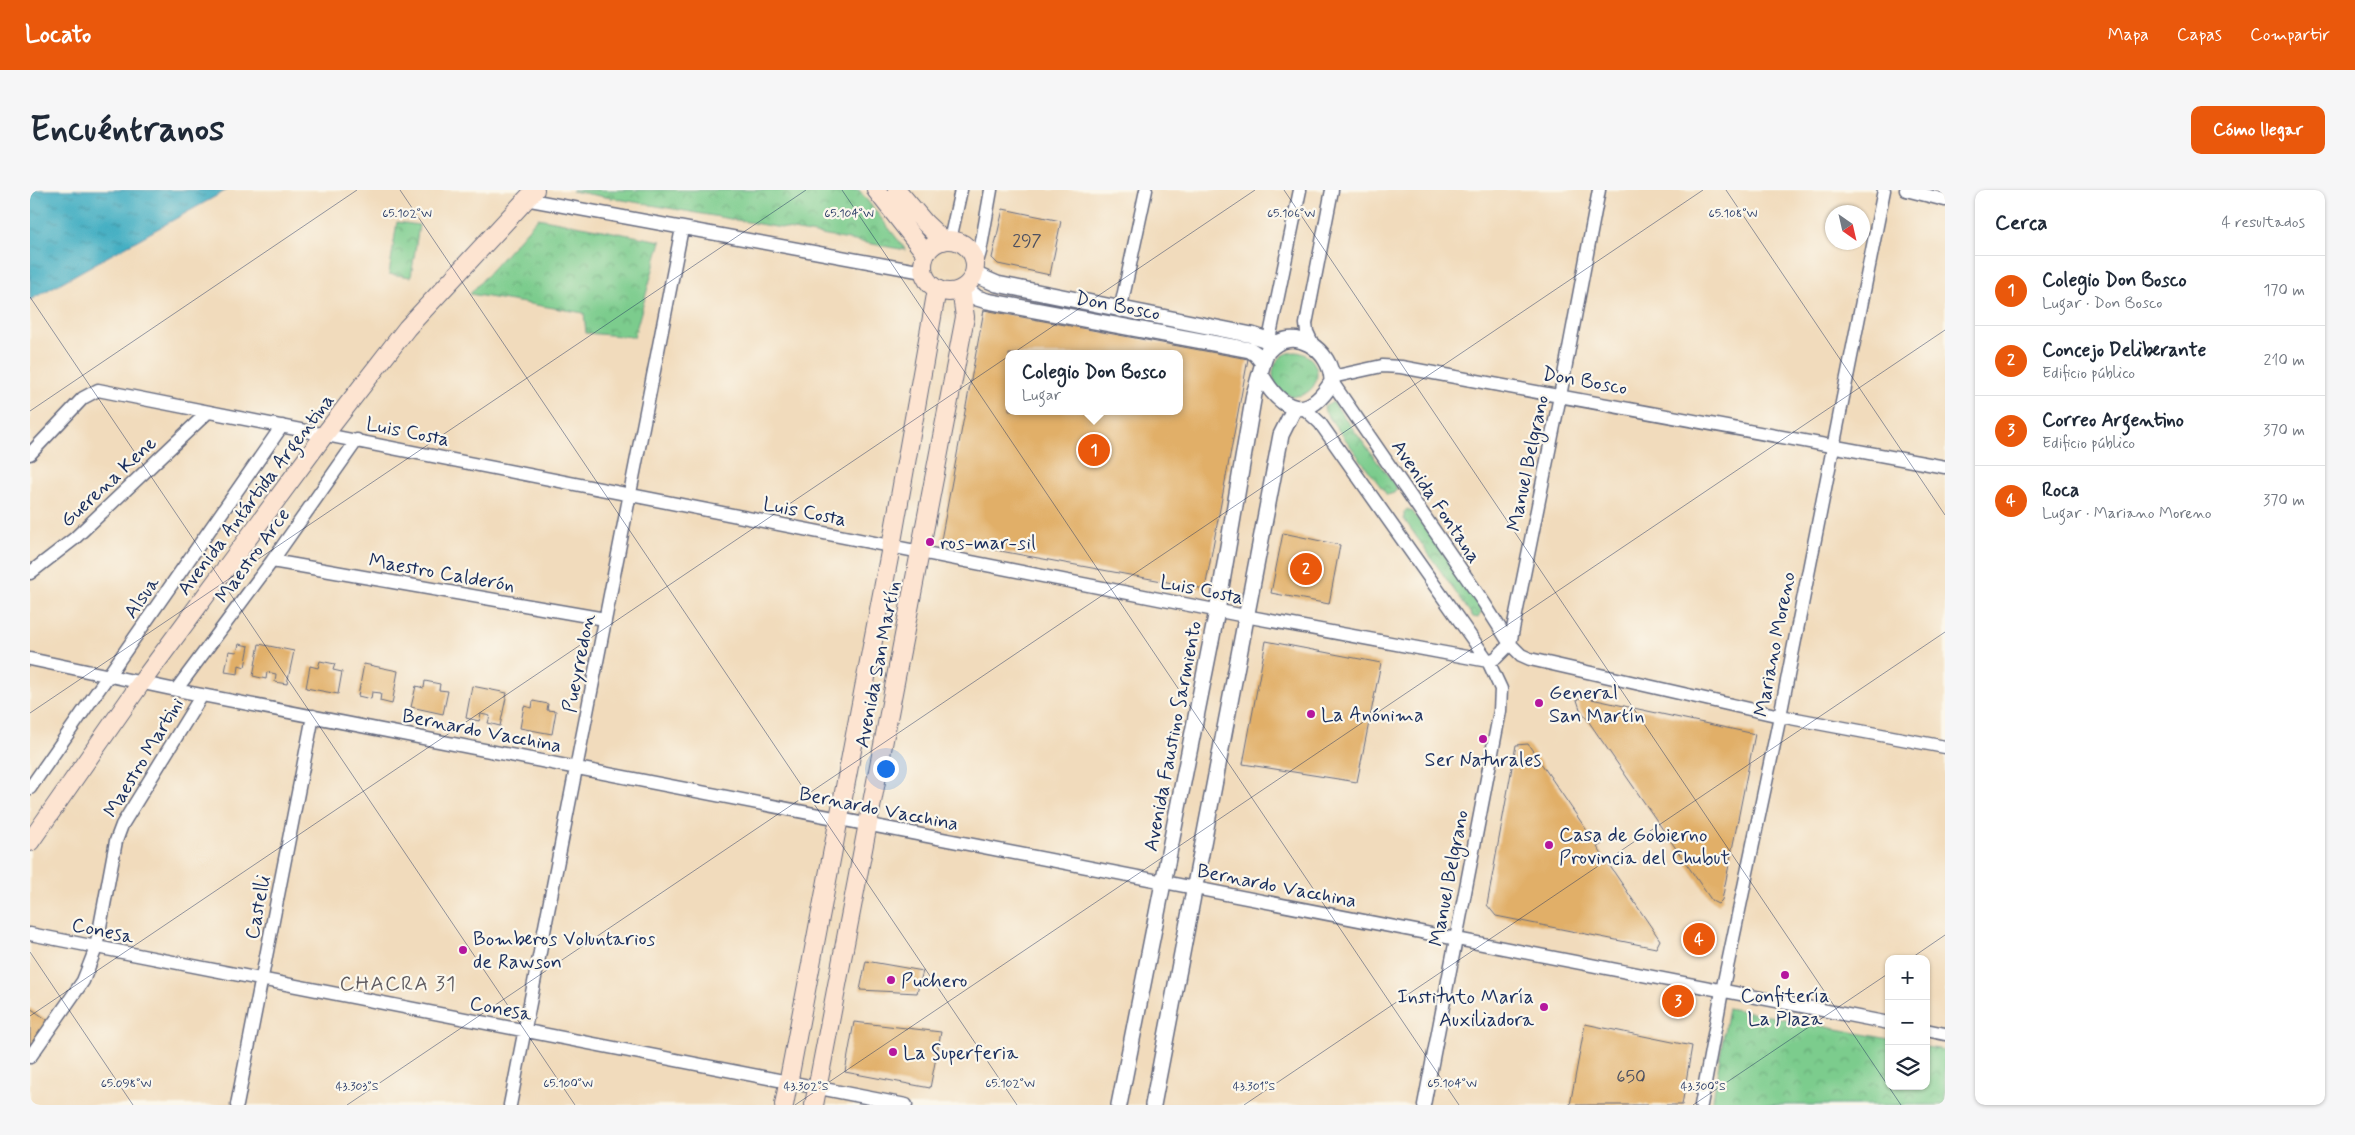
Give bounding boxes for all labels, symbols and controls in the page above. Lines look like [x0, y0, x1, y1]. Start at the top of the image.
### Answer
text: Locato [25, 20, 91, 51]
text: Mapa [2108, 23, 2149, 47]
text: Capas [2177, 23, 2222, 47]
text: Compartir [2250, 23, 2330, 47]
button: Cómo llegar [2191, 106, 2325, 154]
text: Encuéntranos [30, 107, 225, 153]
north arrow [1825, 205, 1870, 250]
text: 65.102°W [382, 206, 432, 222]
text: 65.104°W [824, 206, 874, 222]
text: 65.106°W [1267, 206, 1315, 222]
text: 65.108°W [1708, 206, 1758, 222]
text: Cerca [1995, 209, 2048, 237]
text: 4 resultados [2221, 212, 2305, 233]
house number: 297 [1012, 229, 1042, 253]
text: Colegio Don Bosco [2042, 268, 2187, 293]
text: 1 [2007, 280, 2015, 301]
text: 170 m [2263, 280, 2305, 301]
street label: Don Bosco [1073, 285, 1163, 328]
text: Lugar · Don Bosco [2042, 293, 2163, 314]
text: Concejo Deliberante [2042, 338, 2206, 363]
popup [1005, 350, 1183, 415]
text: 2 [2007, 350, 2015, 371]
text: 210 m [2264, 350, 2305, 371]
text: Colegio Don Bosco [1022, 360, 1166, 385]
street label: Don Bosco [1540, 361, 1629, 402]
text: Edificio público [2042, 363, 2135, 384]
text: Lugar [1022, 385, 1061, 406]
street label: Avenida Antártida Argentina [171, 388, 343, 603]
street label: Manuel Belgrano [1501, 393, 1557, 534]
text: Correo Argentino [2042, 408, 2184, 433]
street label: Luis Costa [364, 411, 452, 454]
text: 3 [2007, 420, 2015, 441]
text: 370 m [2263, 420, 2305, 441]
street label: Guerena Kene [55, 430, 163, 534]
pin: 1 [1078, 431, 1110, 469]
text: Edificio público [2042, 433, 2135, 454]
street label: Avenida Fontana [1384, 435, 1487, 569]
text: Roca [2042, 478, 2079, 503]
text: 4 [2006, 490, 2016, 511]
text: 370 m [2263, 490, 2305, 511]
street label: Luis Costa [761, 491, 849, 534]
street label: Maestro Arce [209, 503, 297, 609]
text: Lugar · Mariano Moreno [2042, 503, 2212, 524]
place label: ros-mar-sil [940, 530, 1036, 557]
marker: ros-mar-sil [924, 536, 936, 548]
street label: Maestro Calderón [367, 547, 517, 600]
pin: 2 [1290, 550, 1322, 588]
street label: Luis Costa [1158, 569, 1246, 612]
street label: Mariano Moreno [1748, 569, 1803, 719]
street label: Alsua [118, 570, 167, 624]
street label: Avenida San Martín [849, 578, 908, 750]
street label: Pueyrredon [557, 611, 602, 715]
street label: Avenida Faustino Sarmiento [1138, 619, 1209, 854]
place label: General San Martín [1549, 680, 1645, 730]
street label: Maestro Martini [98, 693, 191, 823]
marker: General San Martín [1533, 697, 1545, 709]
place label: La Anónima [1321, 702, 1424, 729]
street label: Bernardo Vacchina [400, 703, 564, 760]
marker: La Anónima [1305, 708, 1317, 720]
marker: Ser Naturales [1477, 733, 1489, 745]
place label: Ser Naturales [1425, 747, 1542, 774]
your location [873, 756, 899, 782]
street label: Bernardo Vacchina [797, 781, 961, 838]
street label: Manuel Belgrano [1423, 808, 1477, 949]
place label: Casa de Gobierno Provincia del Chubut [1559, 822, 1730, 872]
marker: Casa de Gobierno Provincia del Chubut [1543, 839, 1555, 851]
street label: Bernardo Vacchina [1195, 858, 1359, 915]
street label: Castelli [239, 873, 278, 942]
street label: Conesa [69, 912, 137, 951]
pin: 4 [1683, 920, 1715, 958]
place label: Bomberos Voluntarios de Rawson [473, 926, 656, 976]
marker: Bomberos Voluntarios de Rawson [457, 944, 469, 956]
map controls [1885, 955, 1930, 1090]
button: + [1885, 955, 1930, 1000]
place label: Puchero [901, 968, 967, 995]
marker: Confitería La Plaza [1779, 969, 1791, 981]
district label: CHACRA 31 [340, 970, 456, 998]
marker: Puchero [885, 974, 897, 986]
pin: 3 [1662, 982, 1694, 1020]
place label: Confitería La Plaza [1740, 983, 1830, 1033]
place label: Instituto María Auxiliadora [1397, 984, 1535, 1034]
street label: Conesa [467, 990, 535, 1029]
button: − [1885, 1000, 1930, 1045]
marker: Instituto María Auxiliadora [1538, 1001, 1550, 1013]
place label: La Superferia [903, 1040, 1019, 1067]
button: layers [1885, 1045, 1930, 1090]
marker: La Superferia [887, 1046, 899, 1058]
house number: 650 [1616, 1065, 1646, 1089]
text: 65.098°W [101, 1076, 151, 1092]
text: 65.100°W [543, 1076, 593, 1092]
text: 65.102°W [985, 1076, 1035, 1092]
text: 65.104°W [1427, 1076, 1477, 1092]
text: 43.303°S [336, 1079, 379, 1095]
text: 43.302°S [783, 1079, 829, 1095]
text: 43.301°S [1233, 1079, 1276, 1095]
text: 43.300°S [1680, 1079, 1726, 1095]

